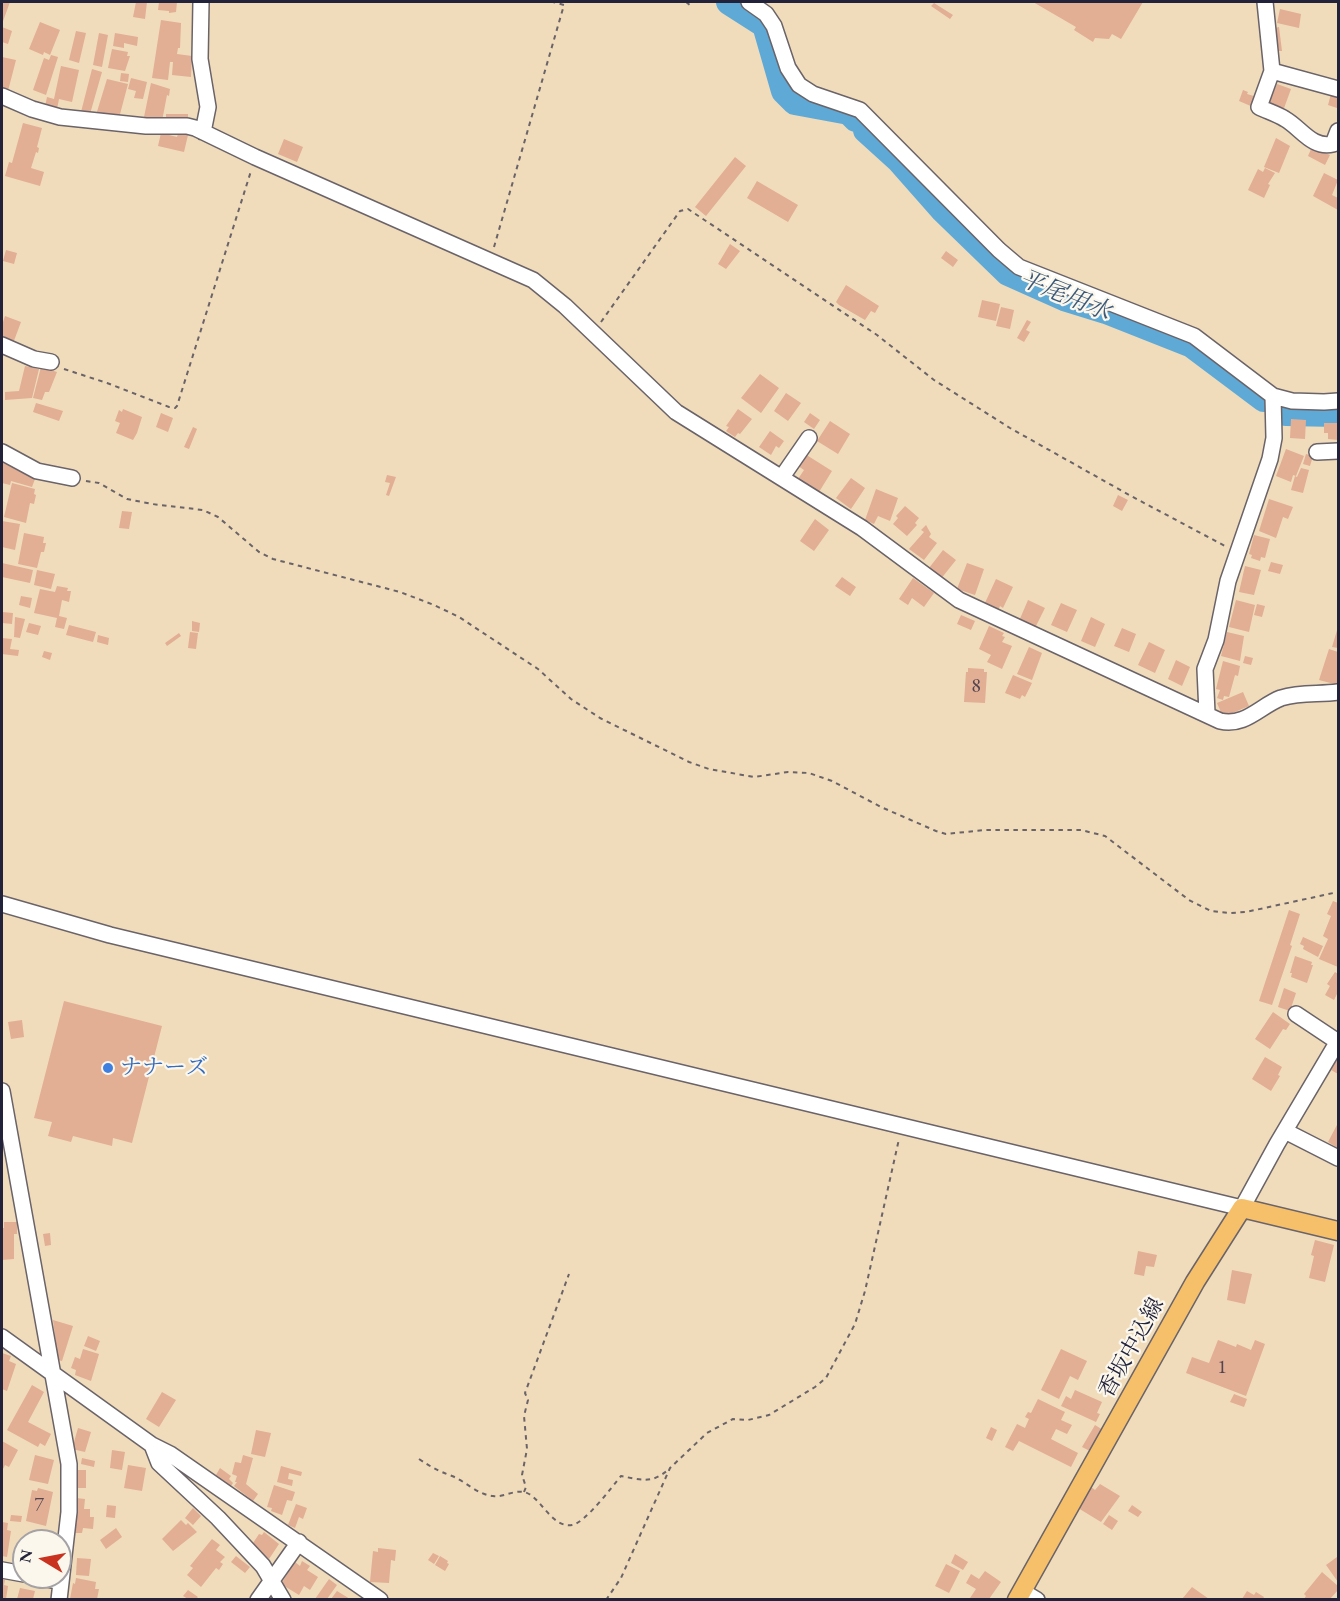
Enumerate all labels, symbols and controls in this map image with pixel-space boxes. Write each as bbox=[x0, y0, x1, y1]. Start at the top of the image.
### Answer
water label: 平尾用水 bbox=[1015, 265, 1115, 327]
house number: 8 bbox=[971, 675, 981, 699]
place label: ナナーズ bbox=[120, 1055, 208, 1081]
marker: ナナーズ bbox=[101, 1061, 115, 1075]
street label: 香坂中込線 bbox=[1094, 1293, 1170, 1403]
house number: 1 bbox=[1217, 1356, 1227, 1380]
house number: 7 bbox=[34, 1494, 44, 1518]
north arrow bbox=[12, 1529, 72, 1589]
text: N bbox=[14, 1548, 37, 1564]

